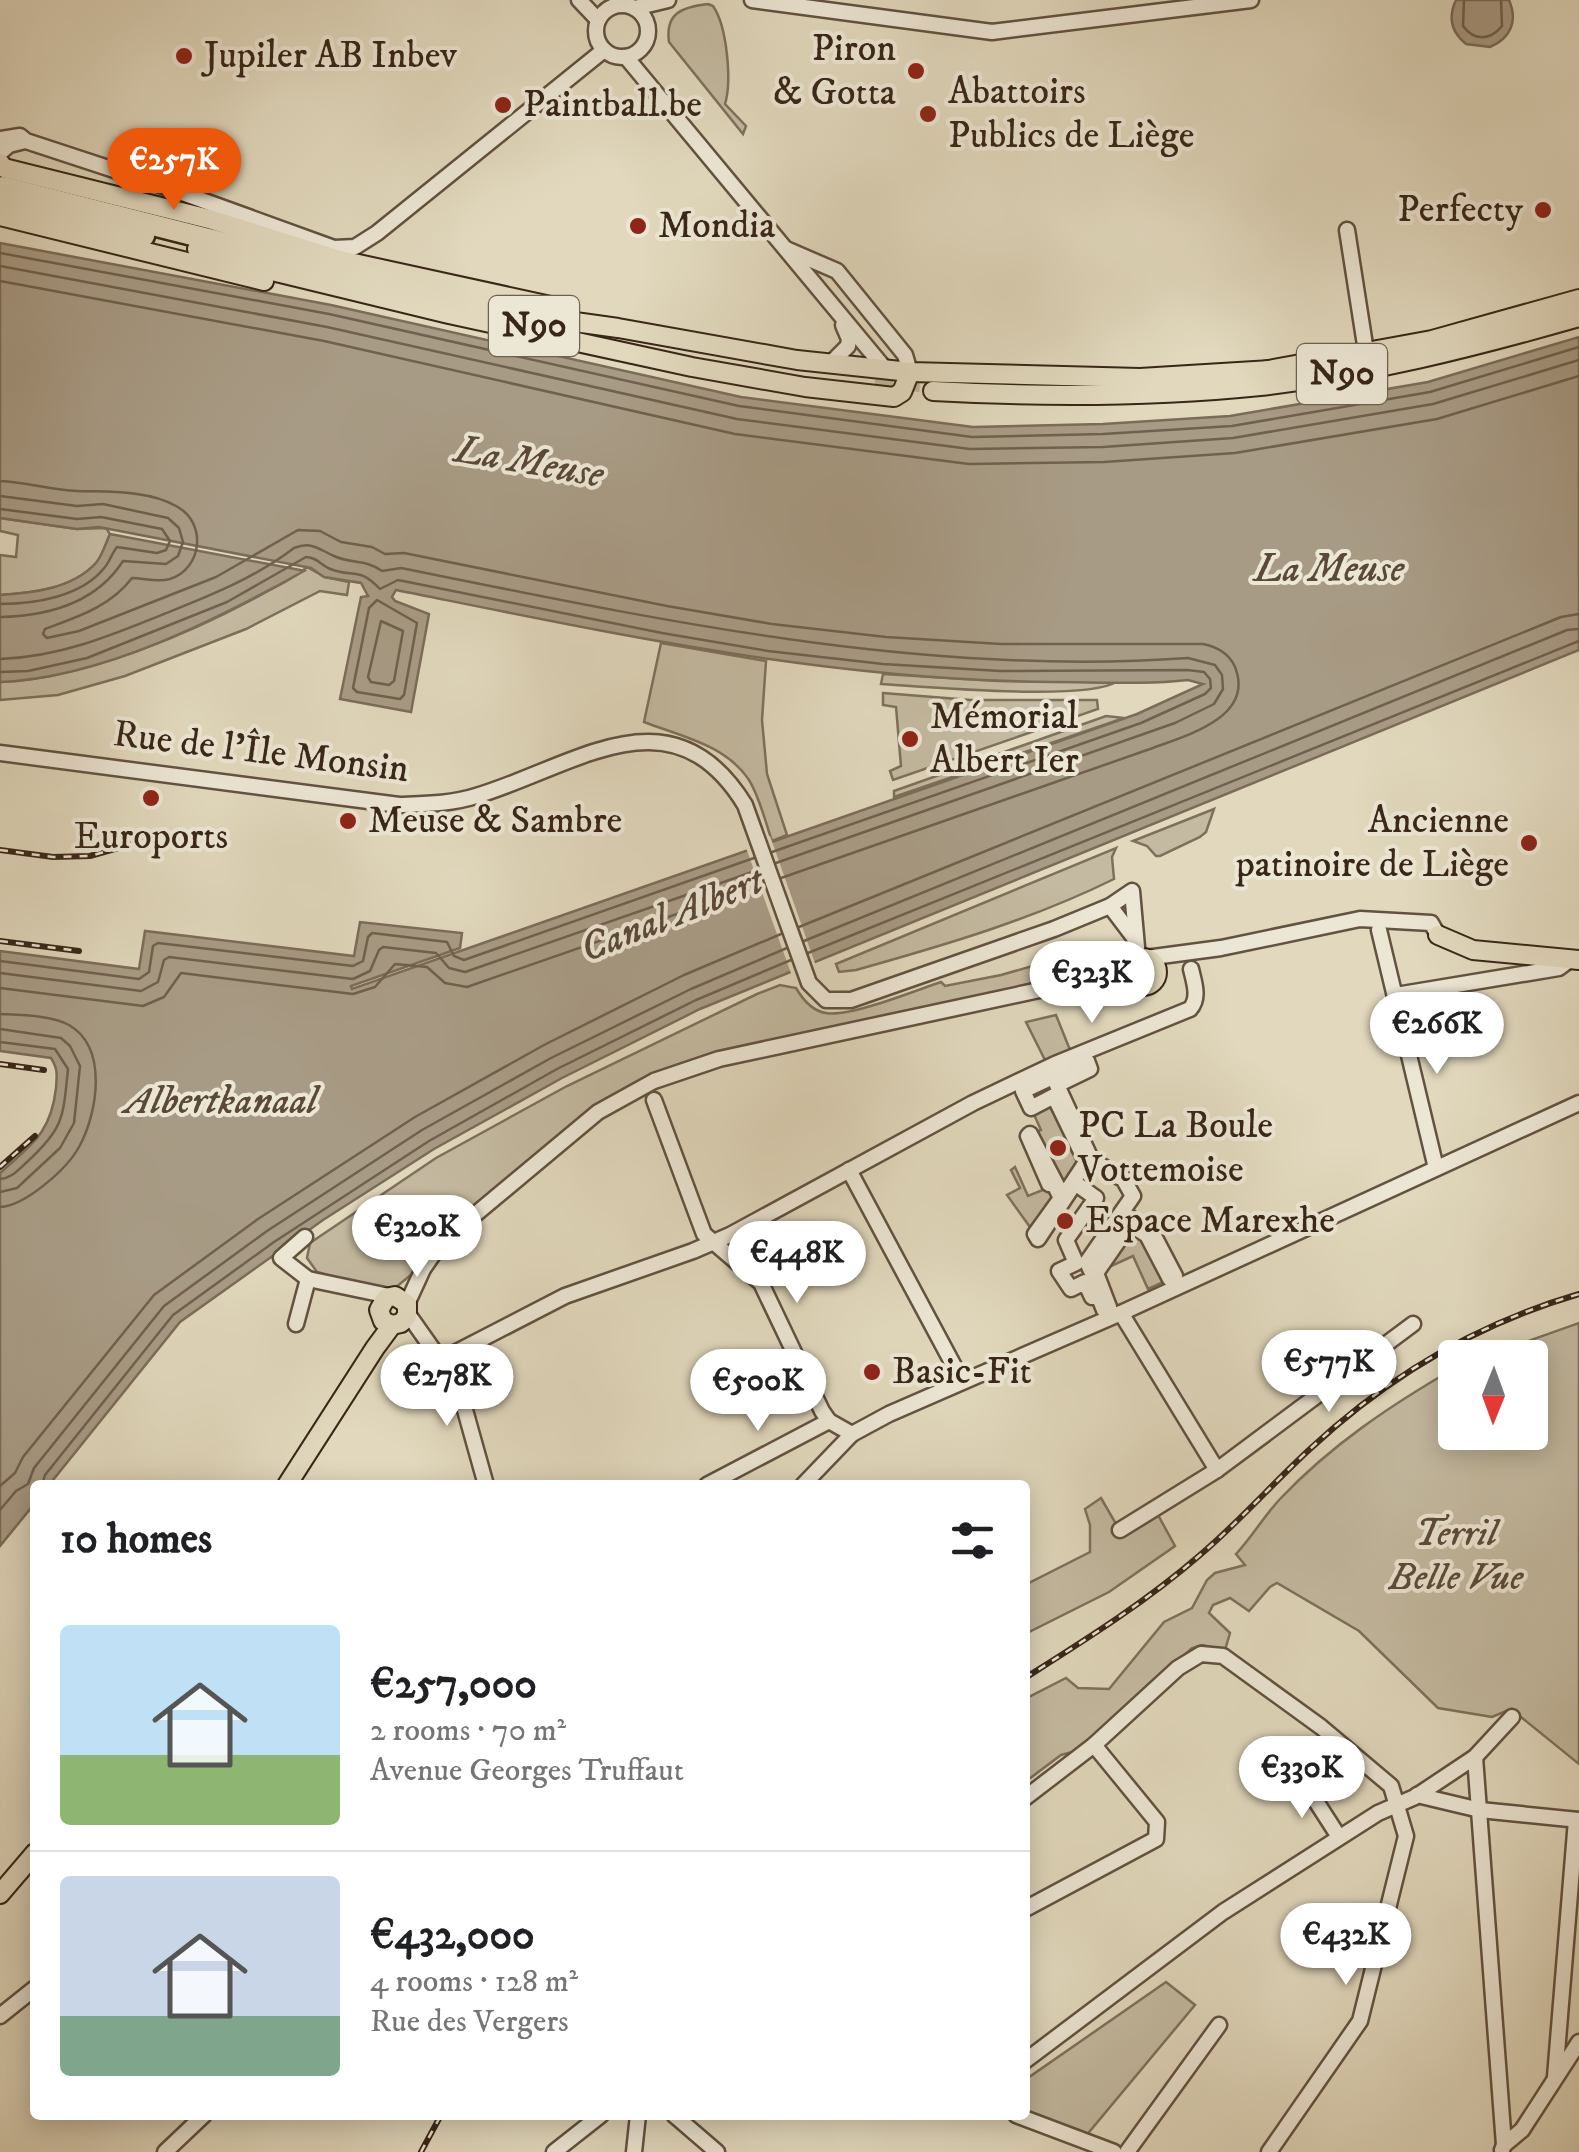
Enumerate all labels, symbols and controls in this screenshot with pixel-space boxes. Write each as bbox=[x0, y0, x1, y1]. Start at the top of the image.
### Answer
place label: Piron & Gotta bbox=[773, 25, 896, 117]
place label: Jupiler AB Inbev bbox=[201, 32, 457, 80]
marker: Jupiler AB Inbev bbox=[173, 45, 195, 67]
marker: Piron & Gotta bbox=[905, 60, 927, 82]
place label: Abattoirs Publics de Liège bbox=[948, 68, 1194, 160]
place label: Paintball.be bbox=[523, 81, 702, 129]
marker: Paintball.be bbox=[492, 94, 514, 116]
marker: Abattoirs Publics de Liège bbox=[917, 103, 939, 125]
pin: €257K bbox=[104, 128, 244, 213]
text: €257K bbox=[129, 140, 219, 180]
place label: Perfecty bbox=[1397, 186, 1524, 234]
marker: Perfecty bbox=[1532, 199, 1554, 221]
place label: Mondia bbox=[658, 202, 775, 250]
marker: Mondia bbox=[627, 215, 649, 237]
road number: N90 bbox=[489, 296, 579, 356]
road number: N90 bbox=[1297, 344, 1387, 404]
water label: La Meuse bbox=[449, 425, 609, 501]
water label: La Meuse bbox=[1252, 545, 1405, 595]
place label: Mémorial Albert Ier bbox=[930, 693, 1079, 785]
street label: Rue de l'Île Monsin bbox=[111, 710, 412, 794]
marker: Mémorial Albert Ier bbox=[899, 728, 921, 750]
marker: Euroports bbox=[140, 787, 162, 809]
place label: Meuse & Sambre bbox=[368, 797, 622, 845]
place label: Ancienne patinoire de Liège bbox=[1235, 797, 1509, 889]
marker: Meuse & Sambre bbox=[337, 810, 359, 832]
place label: Euroports bbox=[74, 813, 228, 861]
marker: Ancienne patinoire de Liège bbox=[1518, 832, 1540, 854]
water label: Canal Albert bbox=[573, 856, 774, 975]
pin: €323K bbox=[1022, 941, 1162, 1026]
text: €323K bbox=[1052, 953, 1132, 993]
pin: €266K bbox=[1367, 992, 1507, 1077]
text: €266K bbox=[1392, 1004, 1482, 1044]
water label: Albertkanaal bbox=[120, 1077, 321, 1127]
place label: PC La Boule Vottemoise bbox=[1077, 1102, 1273, 1194]
marker: PC La Boule Vottemoise bbox=[1047, 1137, 1069, 1159]
pin: €320K bbox=[347, 1195, 487, 1280]
place label: Espace Marexhe bbox=[1085, 1197, 1335, 1245]
text: €320K bbox=[374, 1207, 460, 1247]
marker: Espace Marexhe bbox=[1054, 1210, 1076, 1232]
pin: €448K bbox=[727, 1221, 867, 1306]
text: €448K bbox=[750, 1233, 844, 1273]
pin: €577K bbox=[1259, 1330, 1399, 1415]
north arrow bbox=[1438, 1340, 1548, 1450]
map controls bbox=[1438, 1340, 1548, 1450]
text: €577K bbox=[1284, 1342, 1374, 1382]
pin: €278K bbox=[377, 1344, 517, 1429]
place label: Basic-Fit bbox=[892, 1348, 1032, 1396]
pin: €500K bbox=[688, 1349, 828, 1434]
text: €278K bbox=[402, 1356, 492, 1396]
text: €500K bbox=[712, 1361, 804, 1401]
marker: Basic-Fit bbox=[861, 1361, 883, 1383]
park label: Terril Belle Vue bbox=[1387, 1510, 1524, 1602]
icon: filters bbox=[945, 1513, 1000, 1568]
text: 10 homes bbox=[60, 1514, 212, 1566]
text: €257,000 bbox=[370, 1659, 537, 1711]
icon: home bbox=[140, 1665, 260, 1785]
text: 2 rooms · 70 m² bbox=[370, 1711, 566, 1751]
pin: €330K bbox=[1232, 1736, 1372, 1821]
text: €330K bbox=[1261, 1748, 1343, 1788]
text: Avenue Georges Truffaut bbox=[370, 1751, 684, 1791]
pin: €432K bbox=[1276, 1903, 1416, 1988]
text: €432,000 bbox=[370, 1910, 535, 1962]
text: €432K bbox=[1302, 1915, 1390, 1955]
icon: home bbox=[140, 1916, 260, 2036]
text: 4 rooms · 128 m² bbox=[370, 1962, 578, 2002]
text: Rue des Vergers bbox=[370, 2002, 569, 2042]

